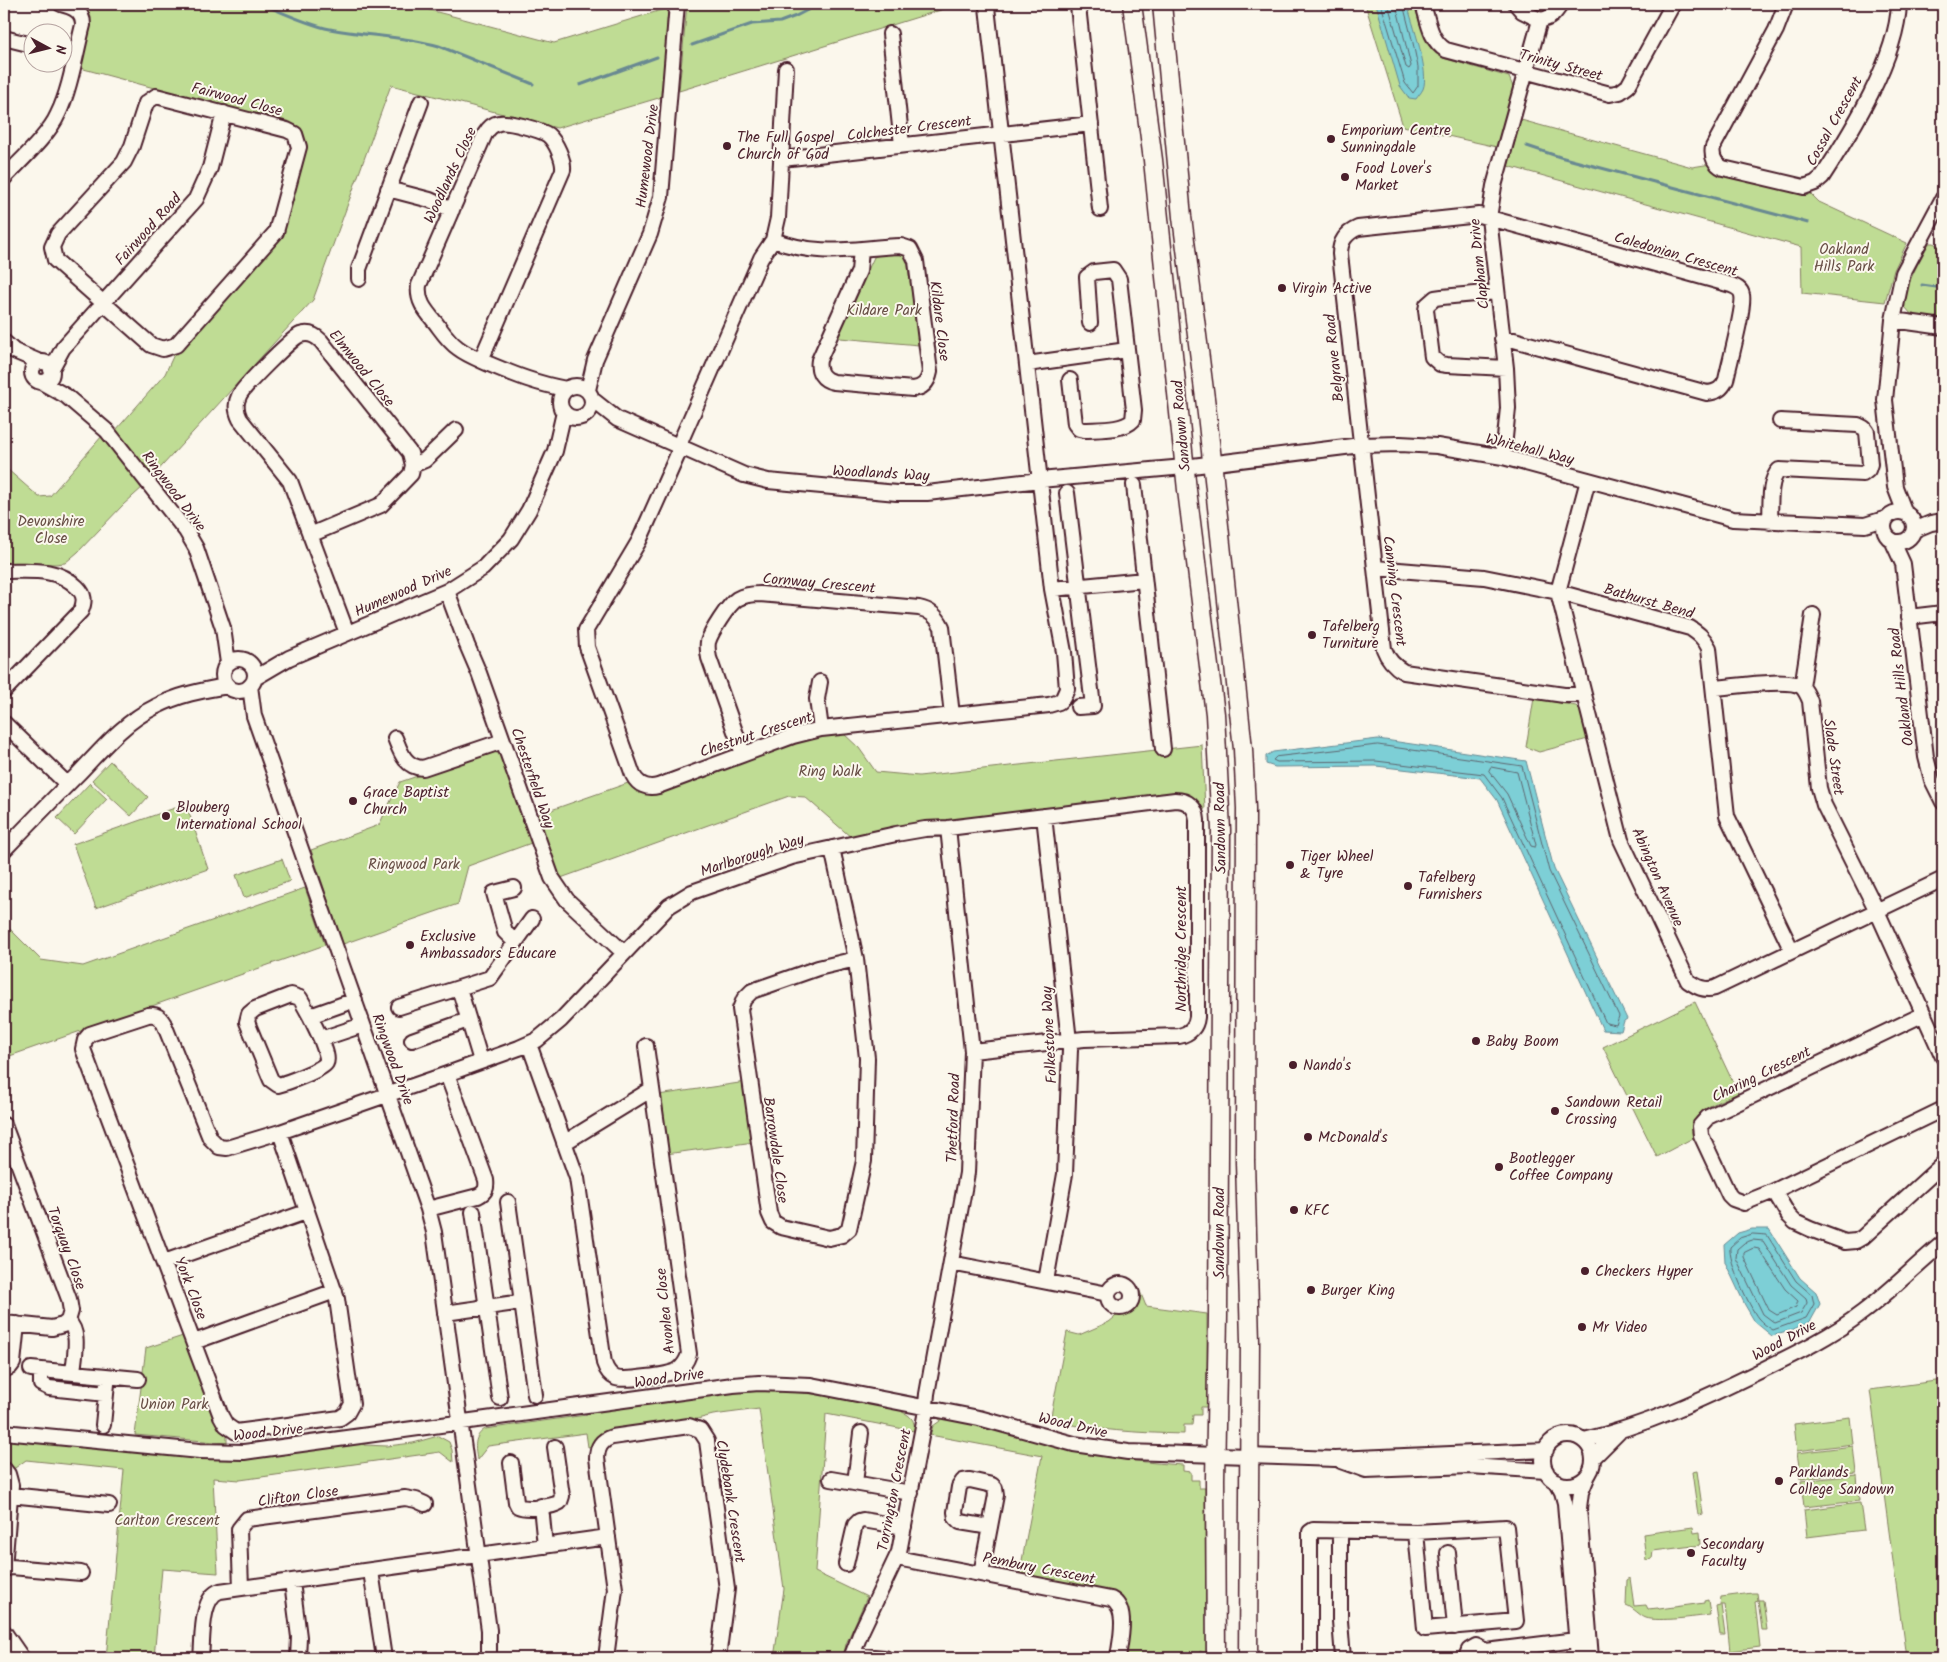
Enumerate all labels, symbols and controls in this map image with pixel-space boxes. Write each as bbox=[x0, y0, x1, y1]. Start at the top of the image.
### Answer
north arrow bbox=[22, 22, 72, 72]
street label: Trinity Street bbox=[1517, 43, 1605, 89]
text: N bbox=[48, 44, 71, 55]
street label: Cossal Crescent bbox=[1800, 72, 1870, 171]
street label: Fairwood Close bbox=[189, 76, 285, 124]
street label: Humewood Drive bbox=[630, 103, 666, 209]
street label: Colchester Crescent bbox=[846, 109, 973, 149]
place label: Emporium Centre Sunningdale bbox=[1341, 119, 1451, 160]
street label: Woodlands Close bbox=[418, 123, 484, 228]
place label: The Full Gospel Church of God bbox=[737, 126, 835, 167]
marker: Emporium Centre Sunningdale bbox=[1325, 133, 1337, 145]
marker: The Full Gospel Church of God bbox=[721, 140, 733, 152]
place label: Food Lover's Market bbox=[1355, 157, 1432, 198]
marker: Food Lover's Market bbox=[1339, 171, 1351, 183]
street label: Fairwood Road bbox=[109, 188, 188, 271]
street label: Clapham Drive bbox=[1463, 217, 1497, 310]
street label: Caledonian Crescent bbox=[1611, 226, 1741, 284]
park label: Oakland Hills Park bbox=[1814, 238, 1875, 279]
place label: Virgin Active bbox=[1292, 277, 1372, 301]
street label: Kildare Close bbox=[922, 279, 956, 363]
marker: Virgin Active bbox=[1276, 282, 1288, 294]
park label: Kildare Park bbox=[846, 299, 923, 323]
street label: Belgrave Road bbox=[1318, 312, 1352, 403]
street label: Elmwood Close bbox=[322, 324, 400, 413]
street label: Sandown Road bbox=[1166, 379, 1198, 473]
street label: Whitehall Way bbox=[1483, 427, 1577, 473]
street label: Ringwood Drive bbox=[135, 446, 212, 537]
street label: Woodlands Way bbox=[832, 459, 931, 489]
park label: Devonshire Close bbox=[17, 510, 85, 551]
street label: Canning Crescent bbox=[1375, 535, 1413, 648]
street label: Humewood Drive bbox=[351, 560, 456, 624]
street label: Cornway Crescent bbox=[761, 567, 877, 601]
street label: Bathurst Bend bbox=[1601, 578, 1697, 626]
place label: Tafelberg Turniture bbox=[1322, 615, 1380, 656]
street label: Oakland Hills Road bbox=[1883, 626, 1921, 747]
marker: Tafelberg Turniture bbox=[1306, 629, 1318, 641]
street label: Chestnut Crescent bbox=[697, 705, 816, 764]
street label: Slade Street bbox=[1816, 717, 1850, 797]
street label: Chesterfield Way bbox=[504, 725, 561, 833]
park label: Ring Walk bbox=[799, 760, 862, 784]
place label: Grace Baptist Church bbox=[363, 781, 449, 822]
street label: Sandown Road bbox=[1208, 782, 1234, 874]
marker: Grace Baptist Church bbox=[347, 795, 359, 807]
place label: Blouberg International School bbox=[176, 796, 302, 837]
marker: Blouberg International School bbox=[160, 810, 172, 822]
street label: Abington Avenue bbox=[1624, 824, 1690, 931]
street label: Marlborough Way bbox=[697, 828, 808, 884]
place label: Tiger Wheel & Tyre bbox=[1300, 845, 1374, 886]
park label: Ringwood Park bbox=[368, 853, 461, 877]
marker: Tiger Wheel & Tyre bbox=[1284, 859, 1296, 871]
place label: Tafelberg Furnishers bbox=[1418, 866, 1483, 907]
marker: Tafelberg Furnishers bbox=[1402, 880, 1414, 892]
street label: Northridge Crescent bbox=[1170, 886, 1194, 1012]
place label: Exclusive Ambassadors Educare bbox=[420, 925, 557, 966]
marker: Exclusive Ambassadors Educare bbox=[404, 939, 416, 951]
street label: Folkestone Way bbox=[1035, 985, 1065, 1084]
street label: Ringwood Drive bbox=[364, 1010, 420, 1109]
place label: Baby Boom bbox=[1486, 1030, 1559, 1054]
marker: Baby Boom bbox=[1470, 1035, 1482, 1047]
street label: Charing Crescent bbox=[1708, 1040, 1815, 1109]
place label: Nando's bbox=[1303, 1054, 1352, 1078]
marker: Nando's bbox=[1287, 1059, 1299, 1071]
street label: Thetford Road bbox=[940, 1072, 968, 1163]
place label: Sandown Retail Crossing bbox=[1565, 1091, 1662, 1132]
street label: Barrowdale Close bbox=[756, 1096, 794, 1205]
marker: Sandown Retail Crossing bbox=[1549, 1105, 1561, 1117]
place label: McDonald's bbox=[1318, 1126, 1388, 1150]
marker: McDonald's bbox=[1302, 1131, 1314, 1143]
place label: Bootlegger Coffee Company bbox=[1509, 1147, 1613, 1188]
marker: Bootlegger Coffee Company bbox=[1493, 1161, 1505, 1173]
street label: Sandown Road bbox=[1208, 1187, 1232, 1279]
place label: KFC bbox=[1304, 1199, 1330, 1223]
street label: Torquay Close bbox=[40, 1203, 92, 1293]
marker: KFC bbox=[1288, 1204, 1300, 1216]
street label: York Close bbox=[167, 1253, 213, 1324]
place label: Checkers Hyper bbox=[1595, 1260, 1694, 1284]
marker: Checkers Hyper bbox=[1579, 1265, 1591, 1277]
street label: Avonlea Close bbox=[650, 1266, 682, 1355]
place label: Burger King bbox=[1321, 1279, 1395, 1303]
marker: Burger King bbox=[1305, 1284, 1317, 1296]
street label: Wood Drive bbox=[1748, 1314, 1821, 1368]
place label: Mr Video bbox=[1592, 1316, 1648, 1340]
marker: Mr Video bbox=[1576, 1321, 1588, 1333]
street label: Wood Drive bbox=[633, 1362, 706, 1396]
park label: Union Park bbox=[140, 1393, 209, 1417]
street label: Wood Drive bbox=[1036, 1406, 1110, 1446]
street label: Wood Drive bbox=[232, 1417, 304, 1449]
street label: Torrington Crescent bbox=[871, 1427, 919, 1554]
street label: Clydebank Crescent bbox=[708, 1438, 752, 1565]
place label: Parklands College Sandown bbox=[1789, 1461, 1894, 1502]
marker: Parklands College Sandown bbox=[1773, 1475, 1785, 1487]
street label: Clifton Close bbox=[256, 1479, 340, 1515]
park label: Carlton Crescent bbox=[114, 1509, 220, 1533]
place label: Secondary Faculty bbox=[1701, 1533, 1765, 1574]
street label: Pembury Crescent bbox=[980, 1546, 1097, 1592]
marker: Secondary Faculty bbox=[1685, 1547, 1697, 1559]

